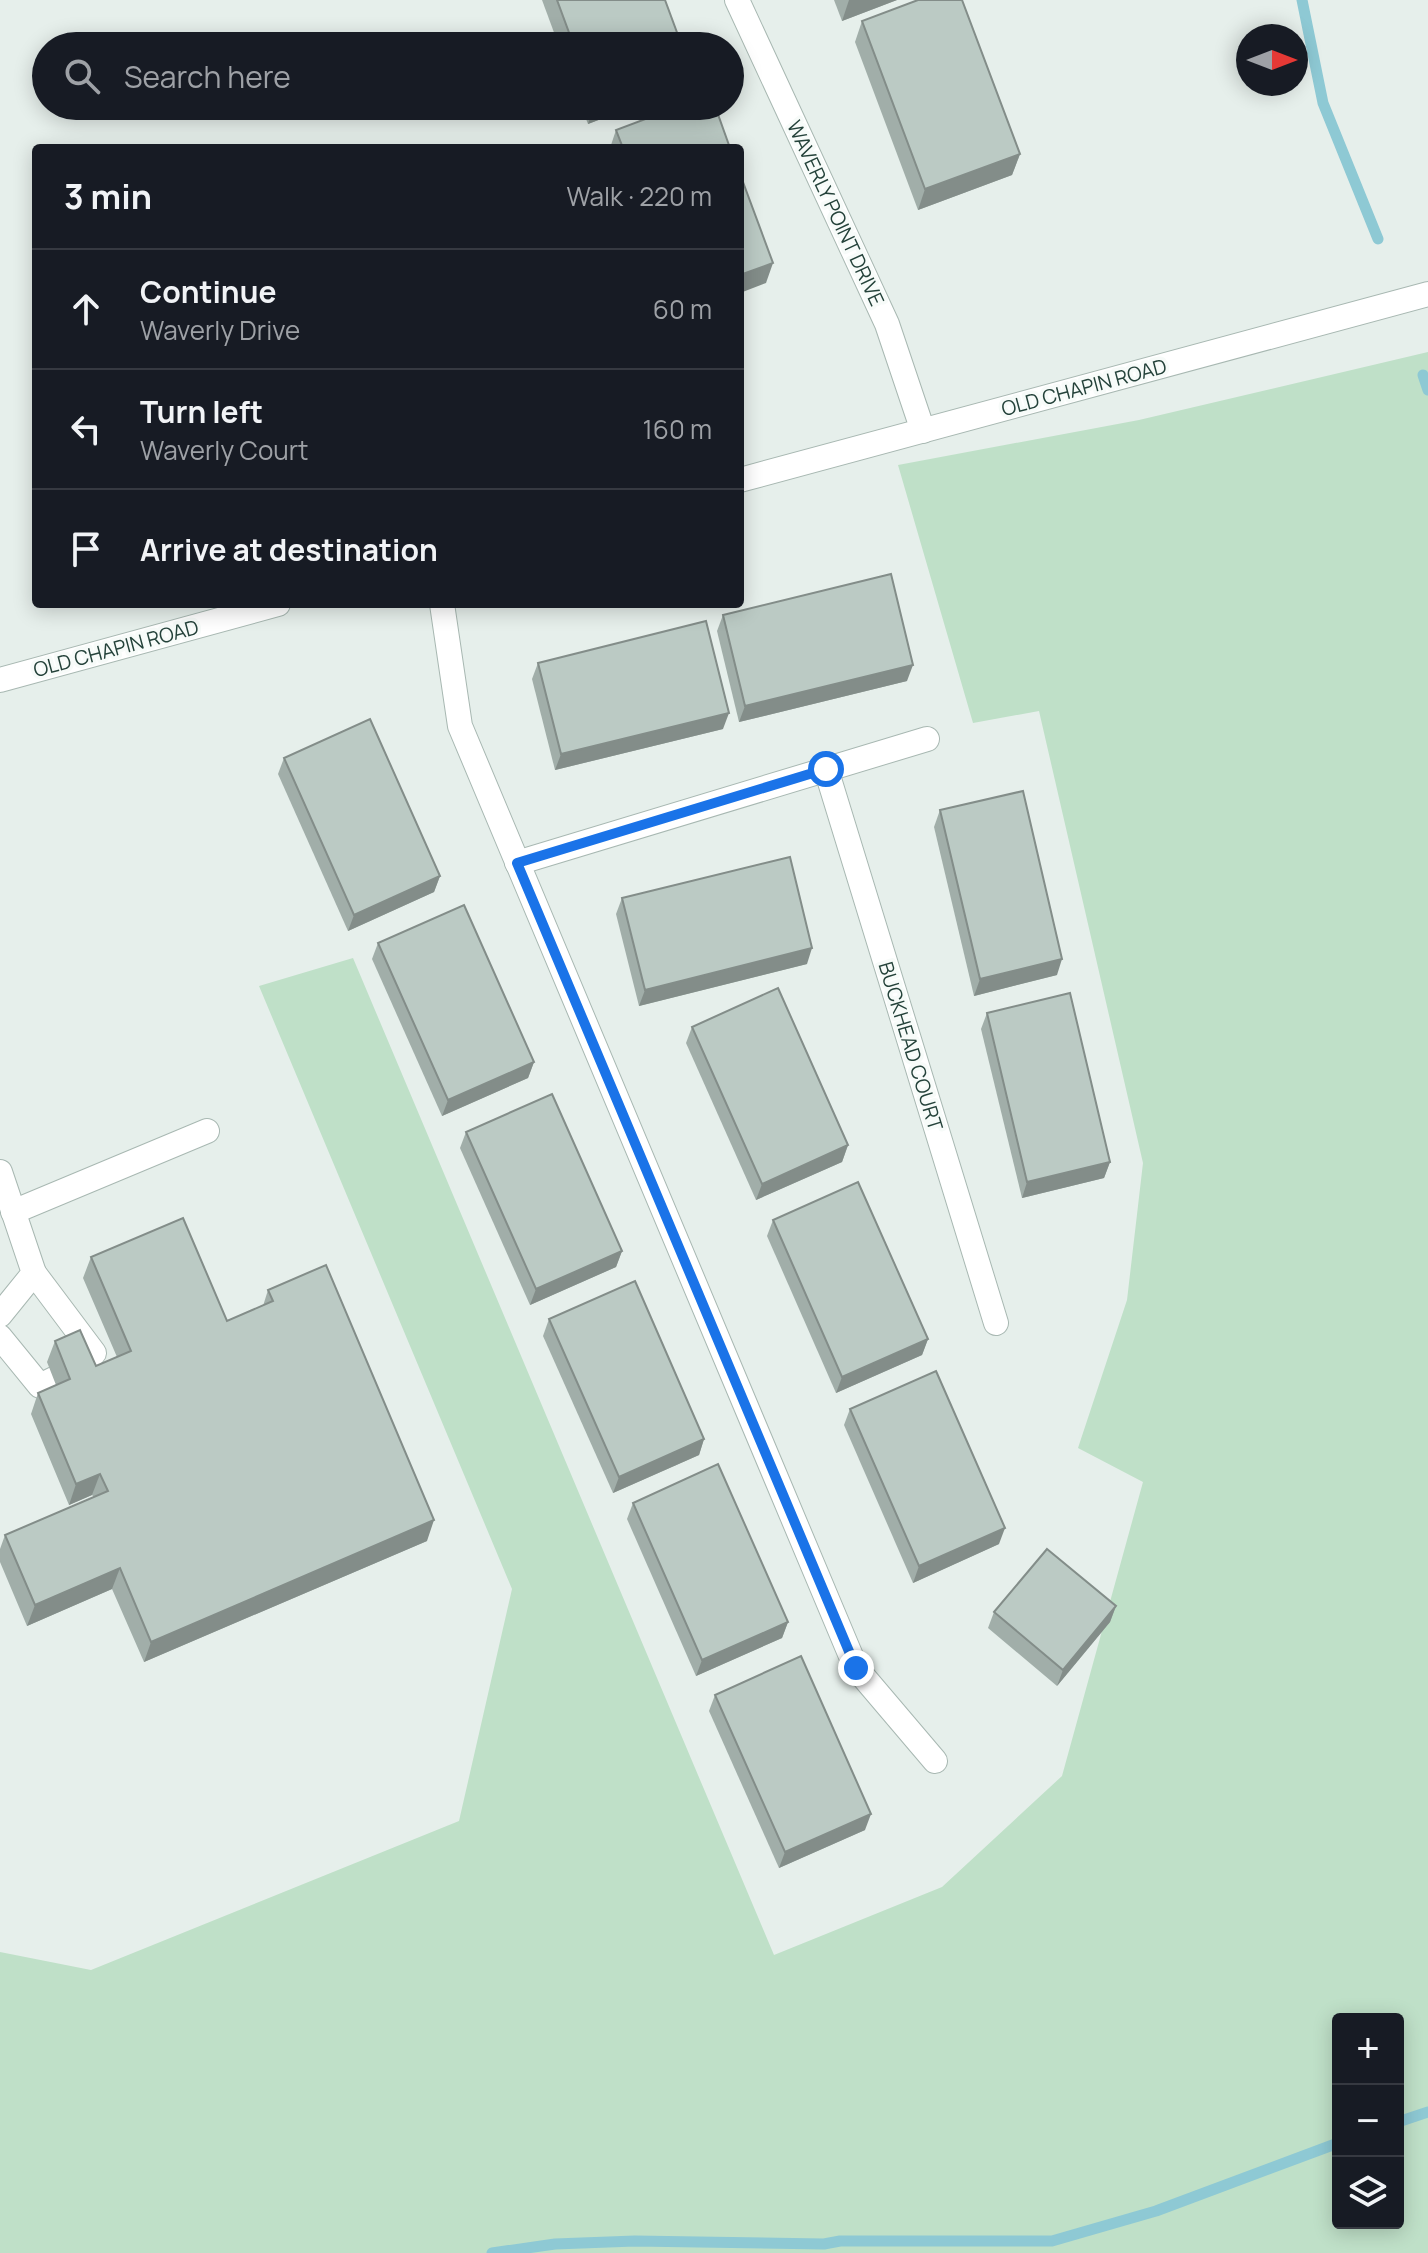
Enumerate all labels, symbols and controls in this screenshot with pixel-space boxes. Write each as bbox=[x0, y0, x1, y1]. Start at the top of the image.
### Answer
north arrow bbox=[1236, 24, 1308, 96]
search box bbox=[32, 32, 744, 120]
icon: search bbox=[60, 54, 104, 98]
text: Search here bbox=[124, 56, 291, 97]
street label: WAVERLY POINT DRIVE bbox=[781, 116, 891, 310]
text: 3 min bbox=[64, 173, 152, 219]
text: Walk · 220 m bbox=[566, 178, 712, 214]
text: Continue bbox=[140, 271, 276, 312]
icon: ahead bbox=[64, 287, 108, 331]
text: 60 m bbox=[653, 291, 712, 327]
text: Waverly Drive bbox=[140, 312, 300, 348]
street label: OLD CHAPIN ROAD bbox=[998, 352, 1170, 422]
text: Turn left bbox=[140, 391, 263, 432]
icon: left bbox=[64, 407, 108, 451]
text: 160 m bbox=[643, 411, 712, 447]
text: Waverly Court bbox=[140, 432, 309, 468]
icon: arrive bbox=[64, 527, 108, 571]
text: Arrive at destination bbox=[140, 529, 438, 570]
street label: OLD CHAPIN ROAD bbox=[30, 613, 202, 683]
route start bbox=[808, 751, 844, 787]
street label: BUCKHEAD COURT bbox=[873, 958, 950, 1134]
route end bbox=[838, 1650, 874, 1686]
map controls bbox=[1332, 2013, 1404, 2229]
button: + bbox=[1332, 2013, 1404, 2085]
button: − bbox=[1332, 2085, 1404, 2157]
button: layers bbox=[1332, 2157, 1404, 2229]

